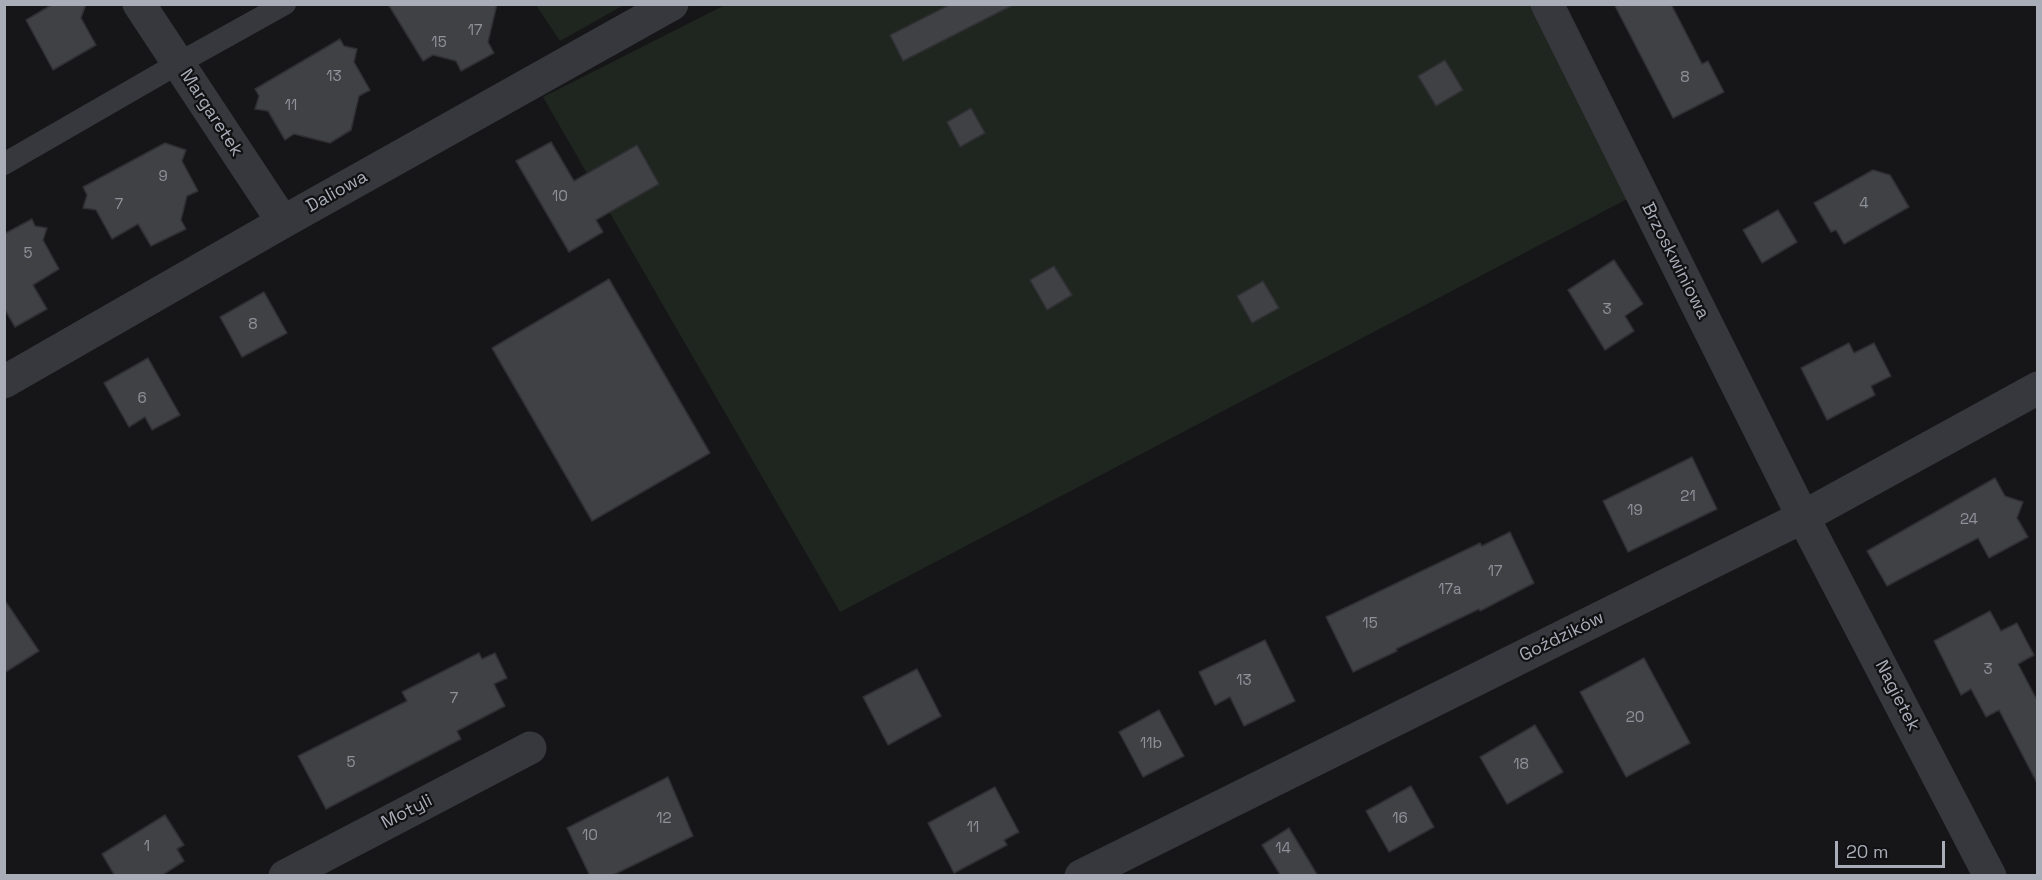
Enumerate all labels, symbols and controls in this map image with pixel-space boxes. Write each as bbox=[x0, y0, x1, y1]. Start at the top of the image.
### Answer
house number: 17 bbox=[468, 22, 482, 40]
house number: 15 bbox=[431, 34, 447, 52]
street label: Margaretek bbox=[175, 65, 247, 161]
house number: 13 bbox=[326, 68, 342, 86]
house number: 8 bbox=[1680, 69, 1690, 87]
house number: 11 bbox=[285, 97, 297, 115]
street label: Daliowa bbox=[303, 166, 371, 218]
house number: 9 bbox=[158, 168, 168, 186]
house number: 10 bbox=[552, 188, 568, 206]
house number: 4 bbox=[1859, 195, 1869, 213]
house number: 7 bbox=[115, 196, 123, 214]
street label: Brzoskwiniowa bbox=[1636, 199, 1714, 323]
house number: 5 bbox=[24, 245, 32, 263]
house number: 3 bbox=[1602, 301, 1612, 319]
house number: 8 bbox=[248, 316, 258, 334]
house number: 6 bbox=[137, 390, 147, 408]
house number: 21 bbox=[1680, 488, 1696, 506]
house number: 19 bbox=[1627, 502, 1643, 520]
house number: 24 bbox=[1960, 511, 1978, 529]
house number: 17 bbox=[1488, 563, 1502, 581]
house number: 17a bbox=[1438, 581, 1462, 599]
street label: Goździków bbox=[1516, 607, 1608, 667]
house number: 15 bbox=[1362, 615, 1378, 633]
street label: Nagietek bbox=[1870, 657, 1924, 735]
house number: 3 bbox=[1983, 661, 1993, 679]
house number: 13 bbox=[1236, 672, 1252, 690]
house number: 7 bbox=[450, 690, 458, 708]
house number: 20 bbox=[1626, 709, 1644, 727]
house number: 11b bbox=[1140, 735, 1162, 753]
house number: 5 bbox=[347, 754, 355, 772]
house number: 18 bbox=[1513, 756, 1529, 774]
street label: Motyli bbox=[378, 790, 436, 834]
house number: 12 bbox=[656, 810, 672, 828]
house number: 16 bbox=[1392, 810, 1408, 828]
house number: 11 bbox=[967, 819, 979, 837]
house number: 10 bbox=[582, 827, 598, 845]
scale bar bbox=[1838, 829, 1948, 867]
house number: 1 bbox=[144, 838, 150, 856]
house number: 14 bbox=[1275, 840, 1291, 858]
text: 20 m bbox=[1846, 840, 1889, 863]

